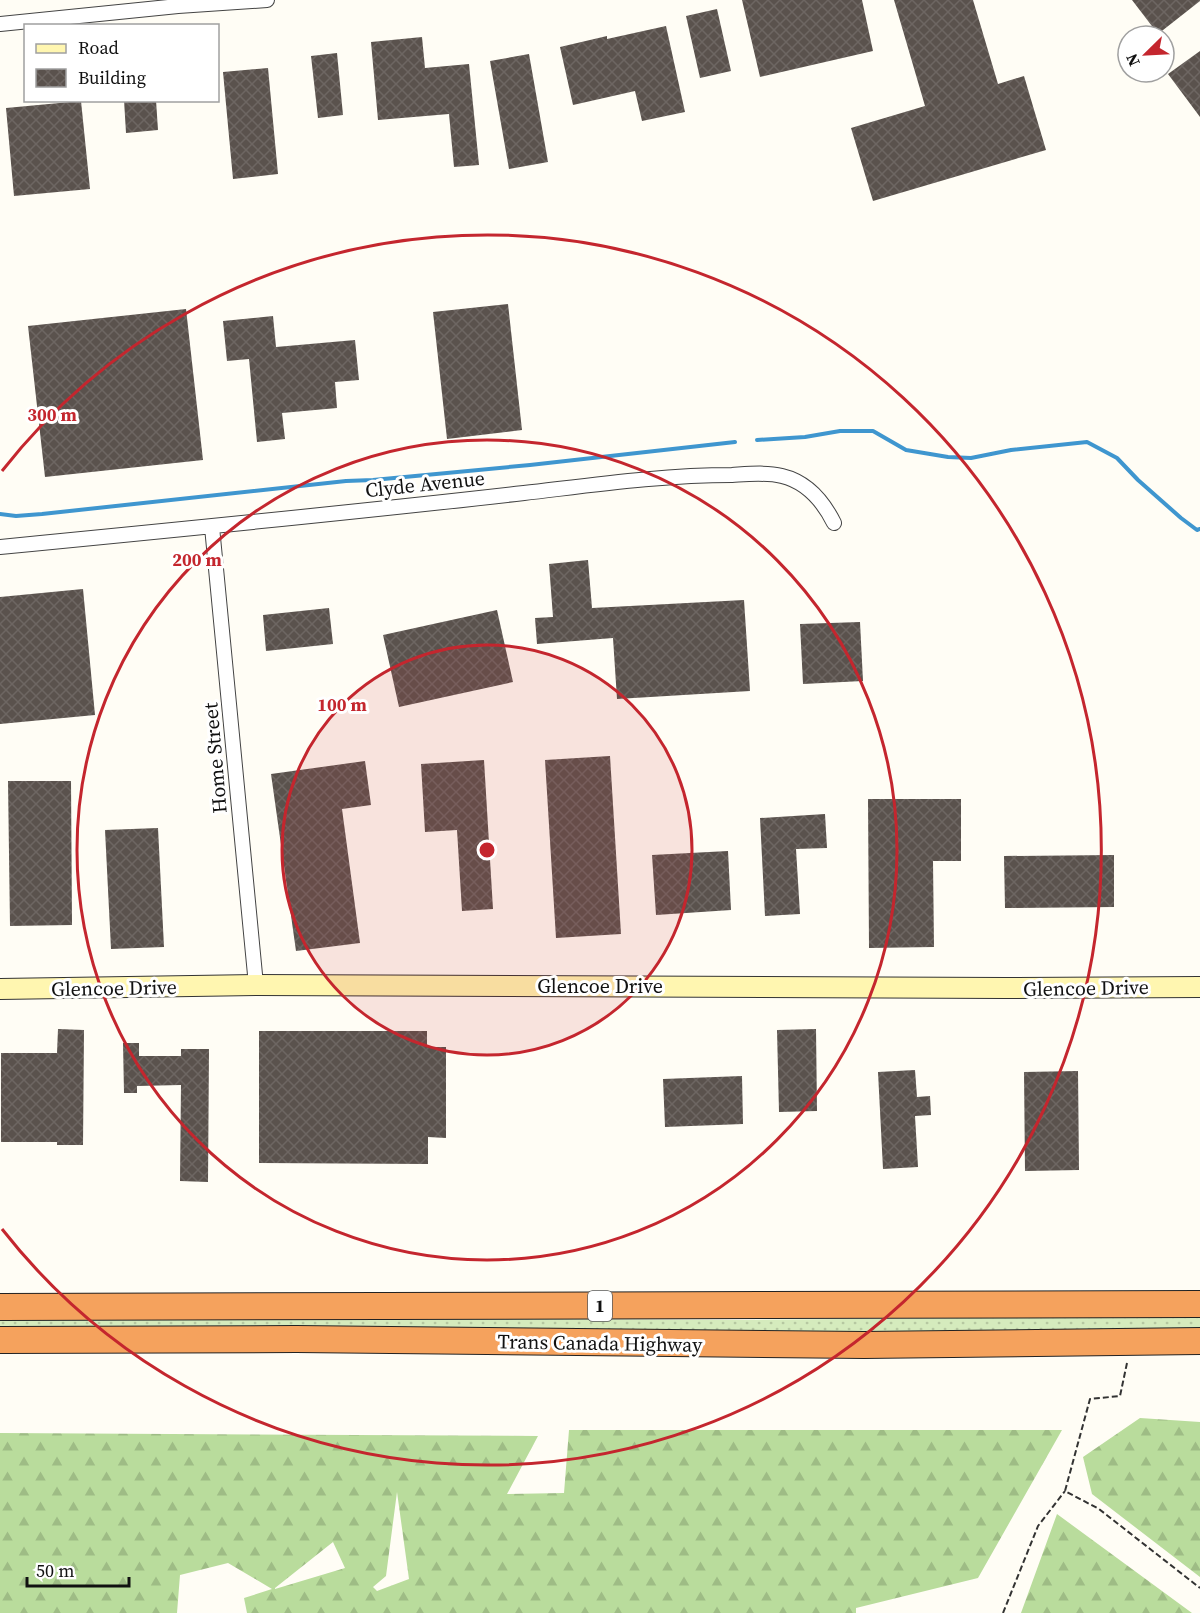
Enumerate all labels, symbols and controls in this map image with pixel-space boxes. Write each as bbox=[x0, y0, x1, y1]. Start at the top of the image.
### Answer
legend bbox=[24, 24, 219, 102]
north arrow bbox=[1116, 24, 1176, 84]
text: Road bbox=[78, 35, 119, 60]
text: N bbox=[1120, 50, 1145, 70]
text: Building bbox=[78, 65, 146, 90]
text: 300 m bbox=[27, 402, 77, 427]
street label: Clyde Avenue bbox=[364, 464, 486, 504]
text: 200 m bbox=[172, 547, 222, 572]
text: 100 m bbox=[317, 692, 367, 717]
street label: Home Street bbox=[196, 701, 234, 814]
centre of rings bbox=[477, 840, 497, 860]
street label: Glencoe Drive bbox=[537, 972, 663, 1000]
street label: Glencoe Drive bbox=[51, 973, 177, 1003]
street label: Glencoe Drive bbox=[1023, 973, 1149, 1003]
road number: 1 bbox=[588, 1291, 612, 1321]
street label: Trans Canada Highway bbox=[497, 1327, 703, 1359]
scale bar bbox=[27, 1550, 129, 1588]
text: 50 m bbox=[36, 1558, 74, 1583]

